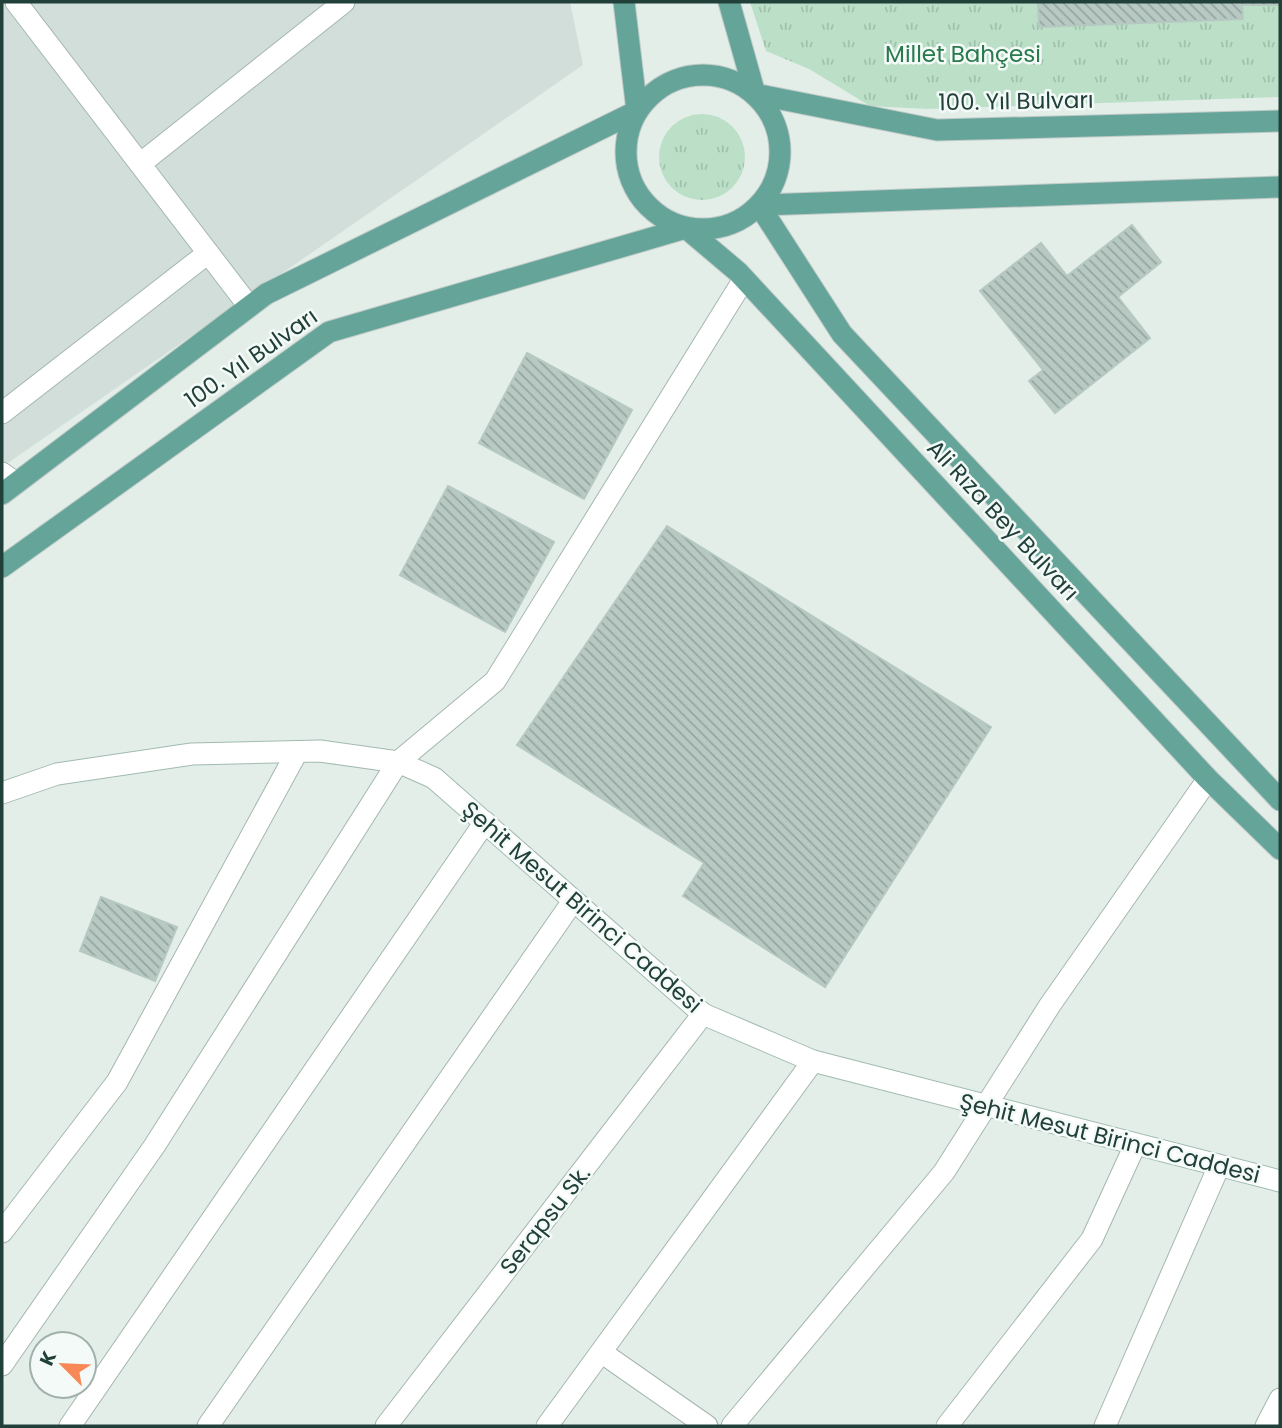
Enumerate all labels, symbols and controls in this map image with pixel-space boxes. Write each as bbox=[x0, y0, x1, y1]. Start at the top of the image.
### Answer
park label: Millet Bahçesi bbox=[885, 38, 1041, 70]
street label: 100. Yıl Bulvarı bbox=[938, 84, 1094, 118]
street label: 100. Yıl Bulvarı bbox=[178, 300, 324, 416]
street label: Ali Rıza Bey Bulvarı bbox=[920, 433, 1086, 607]
street label: Şehit Mesut Birinci Caddesi bbox=[455, 794, 709, 1020]
street label: Şehit Mesut Birinci Caddesi bbox=[956, 1085, 1264, 1191]
street label: Serapsu Sk. bbox=[492, 1159, 598, 1281]
north arrow bbox=[28, 1330, 98, 1400]
text: K bbox=[33, 1347, 63, 1370]

